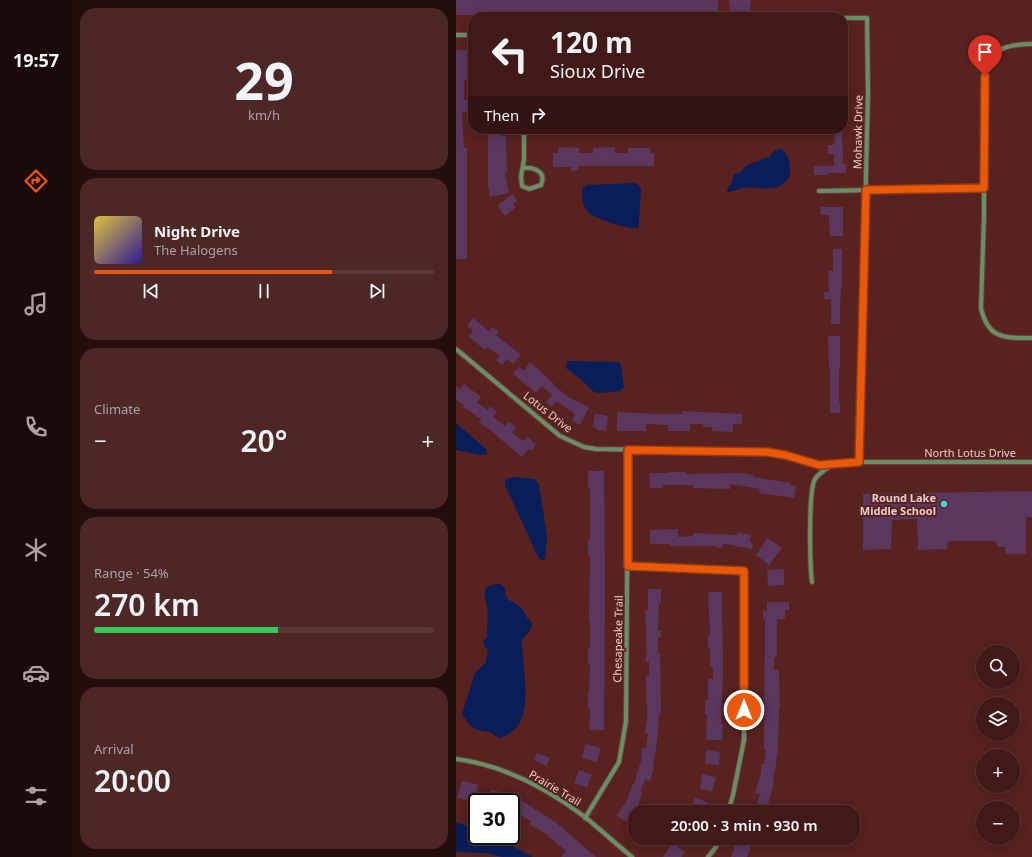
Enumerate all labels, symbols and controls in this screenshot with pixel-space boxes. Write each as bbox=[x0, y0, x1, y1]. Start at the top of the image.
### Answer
text: 120 m bbox=[550, 23, 633, 61]
icon: left bbox=[484, 28, 536, 80]
pin bbox=[968, 35, 1002, 76]
icon: arrive bbox=[974, 41, 996, 63]
text: 29 bbox=[234, 44, 294, 115]
text: 19:57 bbox=[13, 48, 59, 72]
text: Sioux Drive bbox=[550, 59, 645, 83]
street label: Mohawk Drive bbox=[849, 95, 866, 169]
icon: right bbox=[527, 104, 549, 126]
text: Then bbox=[484, 105, 519, 125]
text: km/h bbox=[248, 106, 280, 124]
icon: directions bbox=[22, 167, 50, 195]
text: Night Drive bbox=[154, 221, 240, 241]
text: The Halogens bbox=[154, 241, 238, 259]
icon: previous bbox=[140, 280, 162, 302]
icon: pause bbox=[253, 280, 275, 302]
icon: next bbox=[366, 280, 388, 302]
icon: music bbox=[22, 290, 50, 318]
street label: Lotus Drive bbox=[521, 388, 576, 436]
text: Climate bbox=[94, 400, 140, 418]
icon: phone bbox=[22, 413, 50, 441]
text: 20° bbox=[240, 420, 288, 461]
text: − bbox=[94, 425, 107, 455]
text: + bbox=[421, 425, 434, 455]
street label: North Lotus Drive bbox=[924, 445, 1016, 460]
place label: Round Lake Middle School bbox=[860, 490, 936, 518]
marker: Round Lake Middle School bbox=[939, 499, 949, 509]
icon: climate bbox=[22, 536, 50, 564]
text: Range · 54% bbox=[94, 564, 169, 582]
text: 270 km bbox=[94, 584, 200, 625]
street label: Chesapeake Trail bbox=[609, 595, 626, 683]
map controls bbox=[976, 645, 1020, 845]
button: search bbox=[976, 645, 1020, 689]
icon: car bbox=[22, 659, 50, 687]
position arrow bbox=[723, 689, 765, 731]
button: layers bbox=[976, 697, 1020, 741]
text: Arrival bbox=[94, 740, 134, 758]
button: + bbox=[976, 749, 1020, 793]
text: 20:00 bbox=[94, 760, 171, 801]
street label: Prairie Trail bbox=[526, 766, 584, 809]
icon: filters bbox=[22, 782, 50, 810]
speed limit sign: 30 bbox=[468, 793, 520, 845]
button: − bbox=[976, 801, 1020, 845]
text: 20:00 · 3 min · 930 m bbox=[670, 815, 818, 835]

